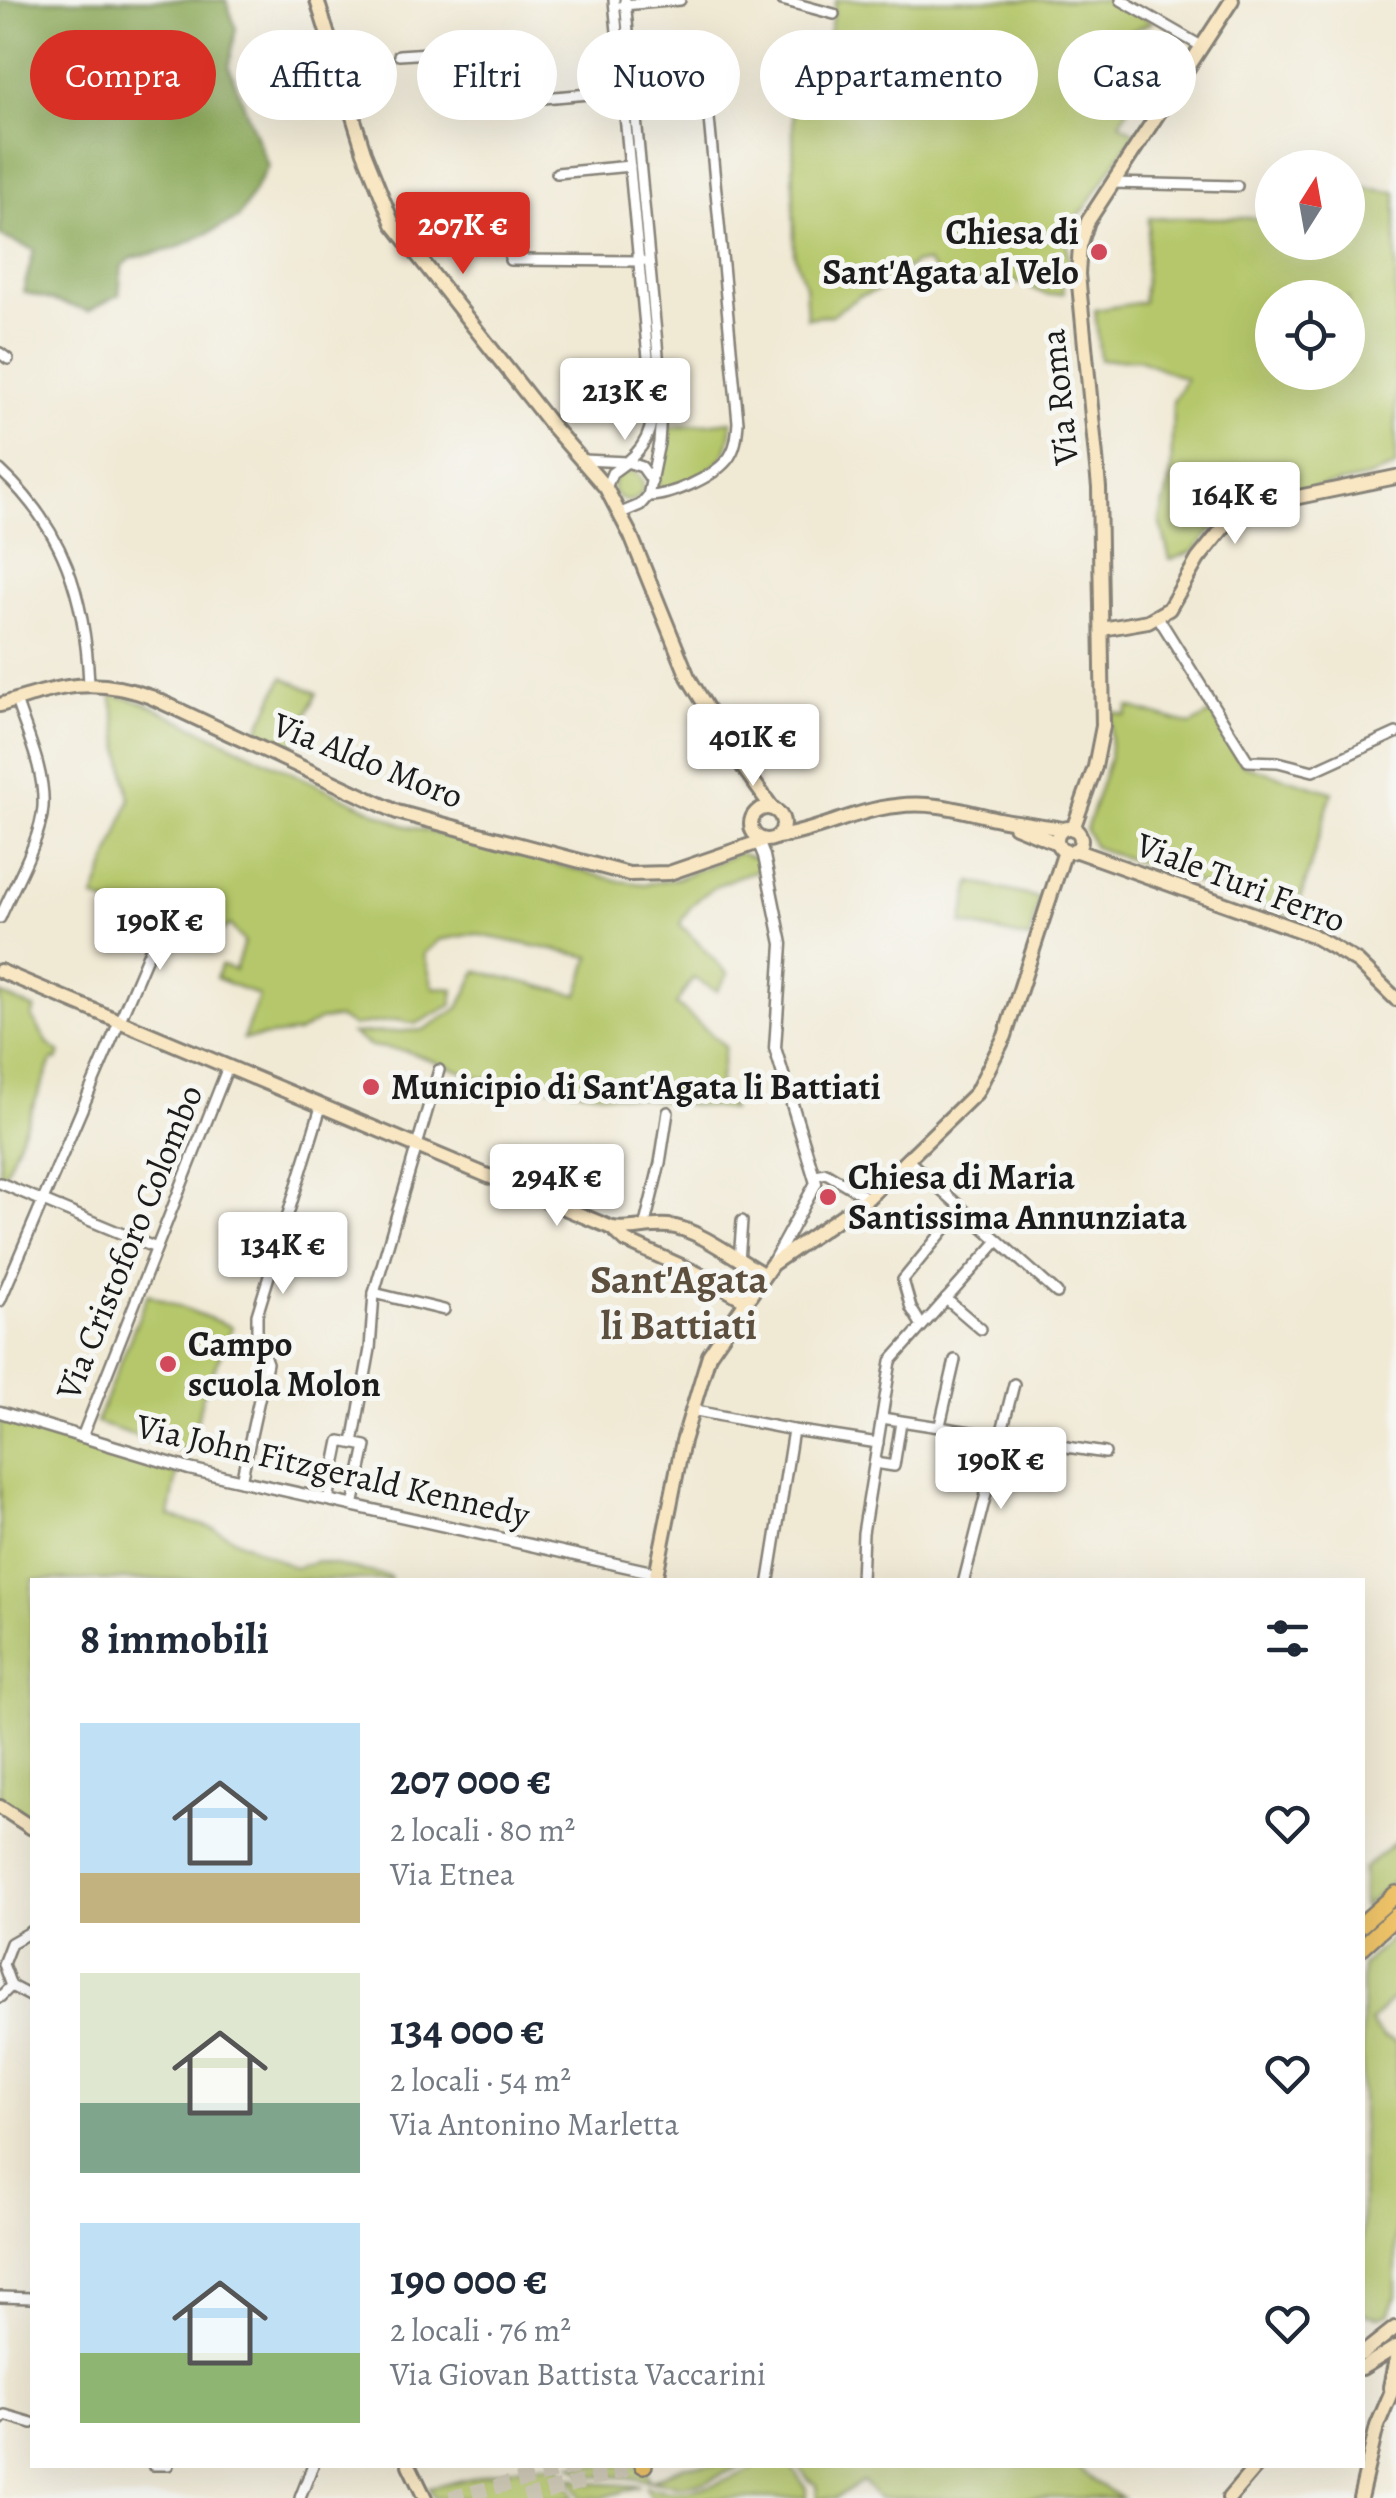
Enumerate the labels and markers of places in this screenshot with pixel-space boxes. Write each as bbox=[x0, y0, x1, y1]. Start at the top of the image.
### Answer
pin: 207K € bbox=[382, 192, 544, 277]
place label: Chiesa di Sant'Agata al Velo bbox=[822, 208, 1079, 296]
marker: Chiesa di Sant'Agata al Velo bbox=[1088, 241, 1110, 263]
pin: 213K € bbox=[544, 358, 706, 443]
pin: 164K € bbox=[1154, 462, 1316, 547]
pin: 401K € bbox=[672, 704, 834, 789]
pin: 190K € bbox=[79, 888, 241, 973]
place label: Municipio di Sant'Agata li Battiati bbox=[391, 1063, 881, 1111]
marker: Municipio di Sant'Agata li Battiati bbox=[360, 1076, 382, 1098]
pin: 294K € bbox=[476, 1144, 638, 1229]
place label: Chiesa di Maria Santissima Annunziata bbox=[848, 1153, 1187, 1241]
marker: Chiesa di Maria Santissima Annunziata bbox=[817, 1186, 839, 1208]
pin: 134K € bbox=[202, 1212, 364, 1297]
place label: Campo scuola Molon bbox=[188, 1320, 381, 1408]
marker: Campo scuola Molon bbox=[157, 1353, 179, 1375]
pin: 190K € bbox=[920, 1427, 1082, 1512]

